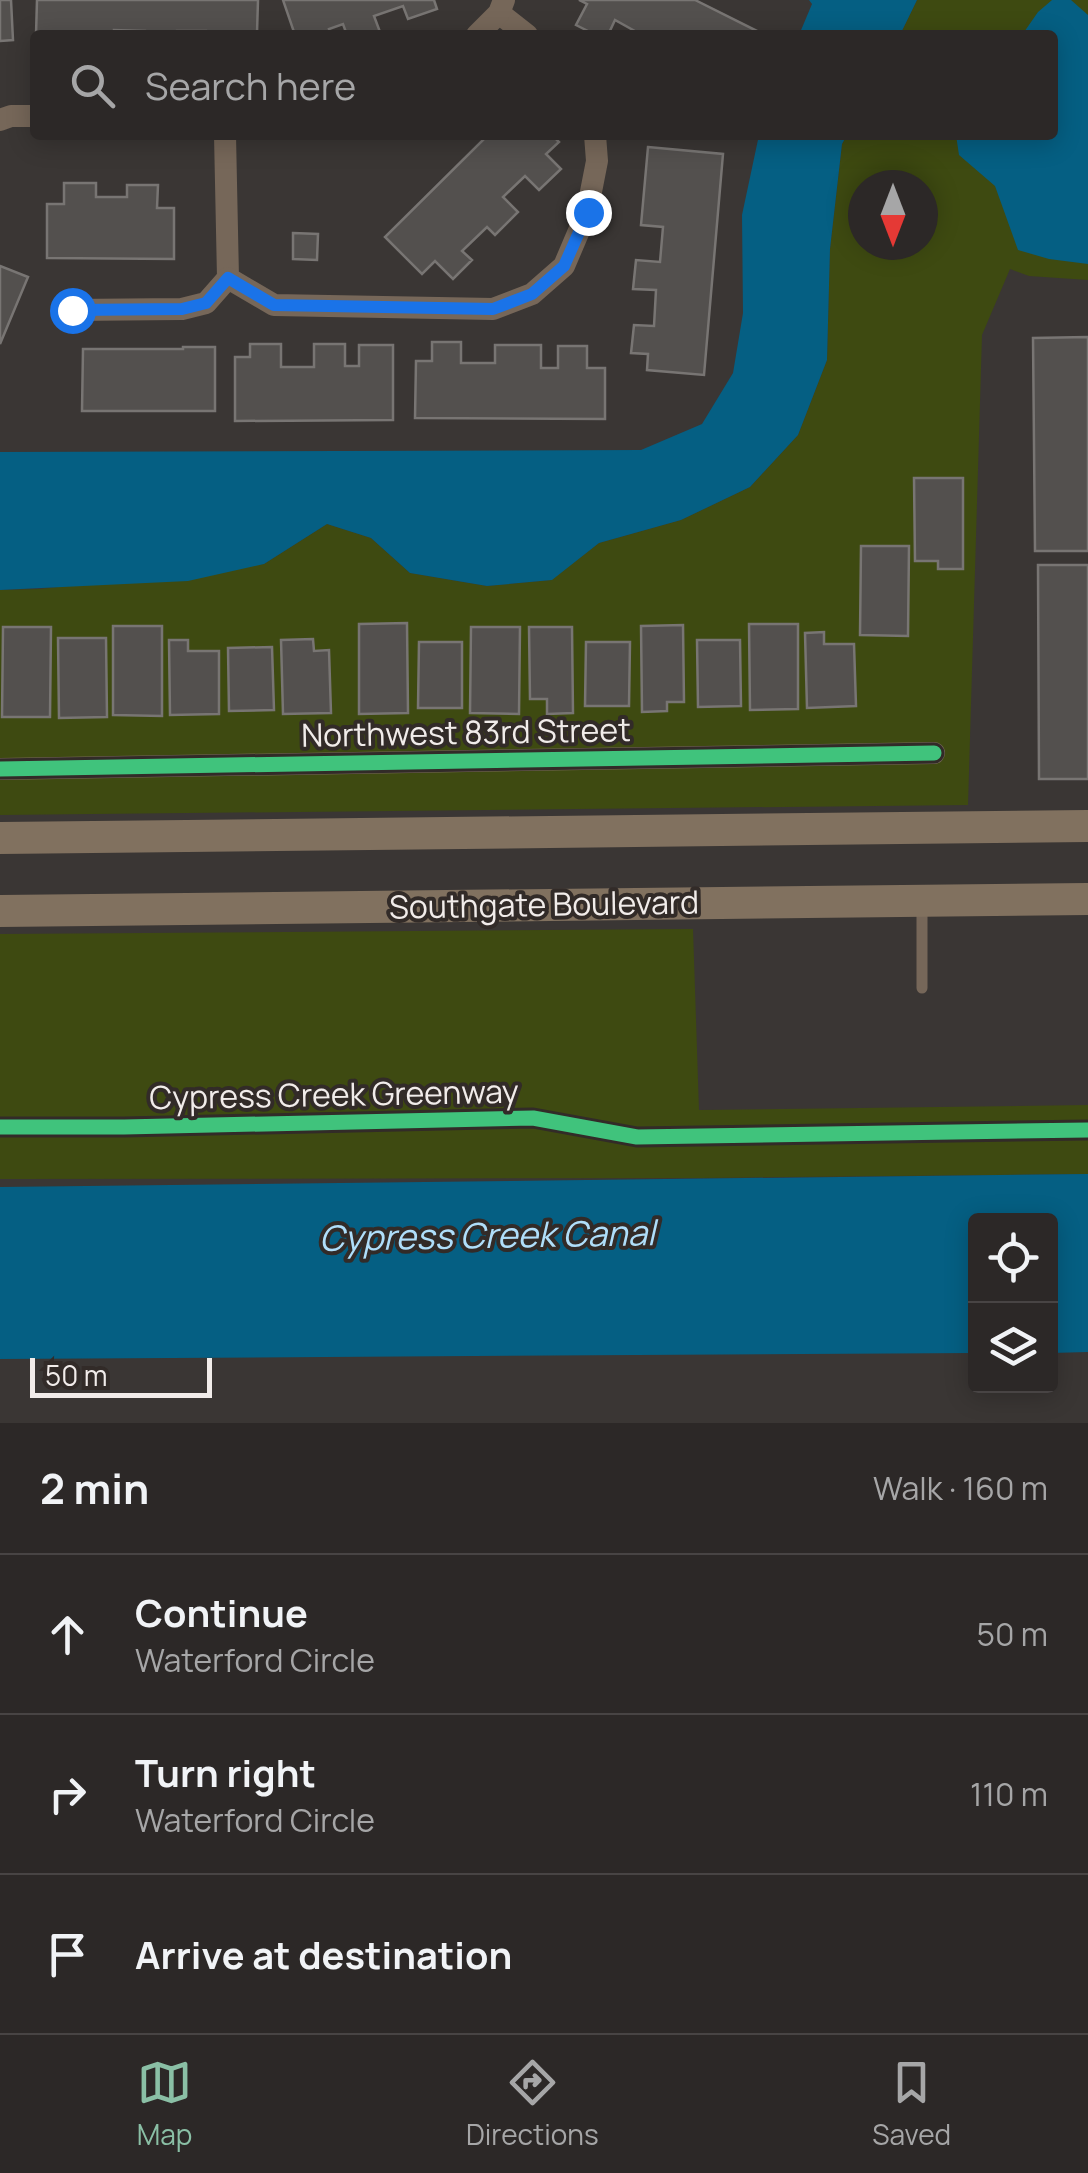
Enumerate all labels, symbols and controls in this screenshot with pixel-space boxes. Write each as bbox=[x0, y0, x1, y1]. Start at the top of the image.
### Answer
search box bbox=[30, 30, 1058, 140]
icon: search bbox=[65, 58, 120, 113]
text: Search here bbox=[145, 59, 356, 111]
north arrow bbox=[848, 170, 938, 260]
route end bbox=[566, 190, 612, 236]
route start bbox=[50, 288, 96, 334]
street label: Northwest 83rd Street bbox=[301, 707, 631, 757]
street label: Southgate Boulevard bbox=[389, 879, 699, 929]
street label: Cypress Creek Greenway bbox=[149, 1069, 519, 1119]
water label: Cypress Creek Canal bbox=[318, 1208, 659, 1262]
map controls bbox=[968, 1213, 1058, 1393]
button: locate bbox=[968, 1213, 1058, 1303]
button: layers bbox=[968, 1303, 1058, 1393]
scale bar bbox=[30, 1353, 212, 1398]
text: 50 m bbox=[45, 1356, 108, 1394]
text: 2 min bbox=[40, 1459, 149, 1517]
text: Walk · 160 m bbox=[873, 1466, 1048, 1510]
text: Continue bbox=[135, 1586, 308, 1638]
icon: ahead bbox=[40, 1607, 95, 1662]
text: 50 m bbox=[976, 1612, 1048, 1656]
text: Waterford Circle bbox=[135, 1638, 375, 1682]
text: Turn right bbox=[135, 1746, 316, 1798]
icon: right bbox=[40, 1767, 95, 1822]
text: 110 m bbox=[970, 1772, 1048, 1816]
text: Waterford Circle bbox=[135, 1798, 375, 1842]
icon: arrive bbox=[40, 1927, 95, 1982]
text: Arrive at destination bbox=[135, 1928, 512, 1980]
tab: Map bbox=[137, 2055, 192, 2153]
tab: Directions bbox=[466, 2055, 599, 2153]
tab: Saved bbox=[872, 2055, 951, 2153]

